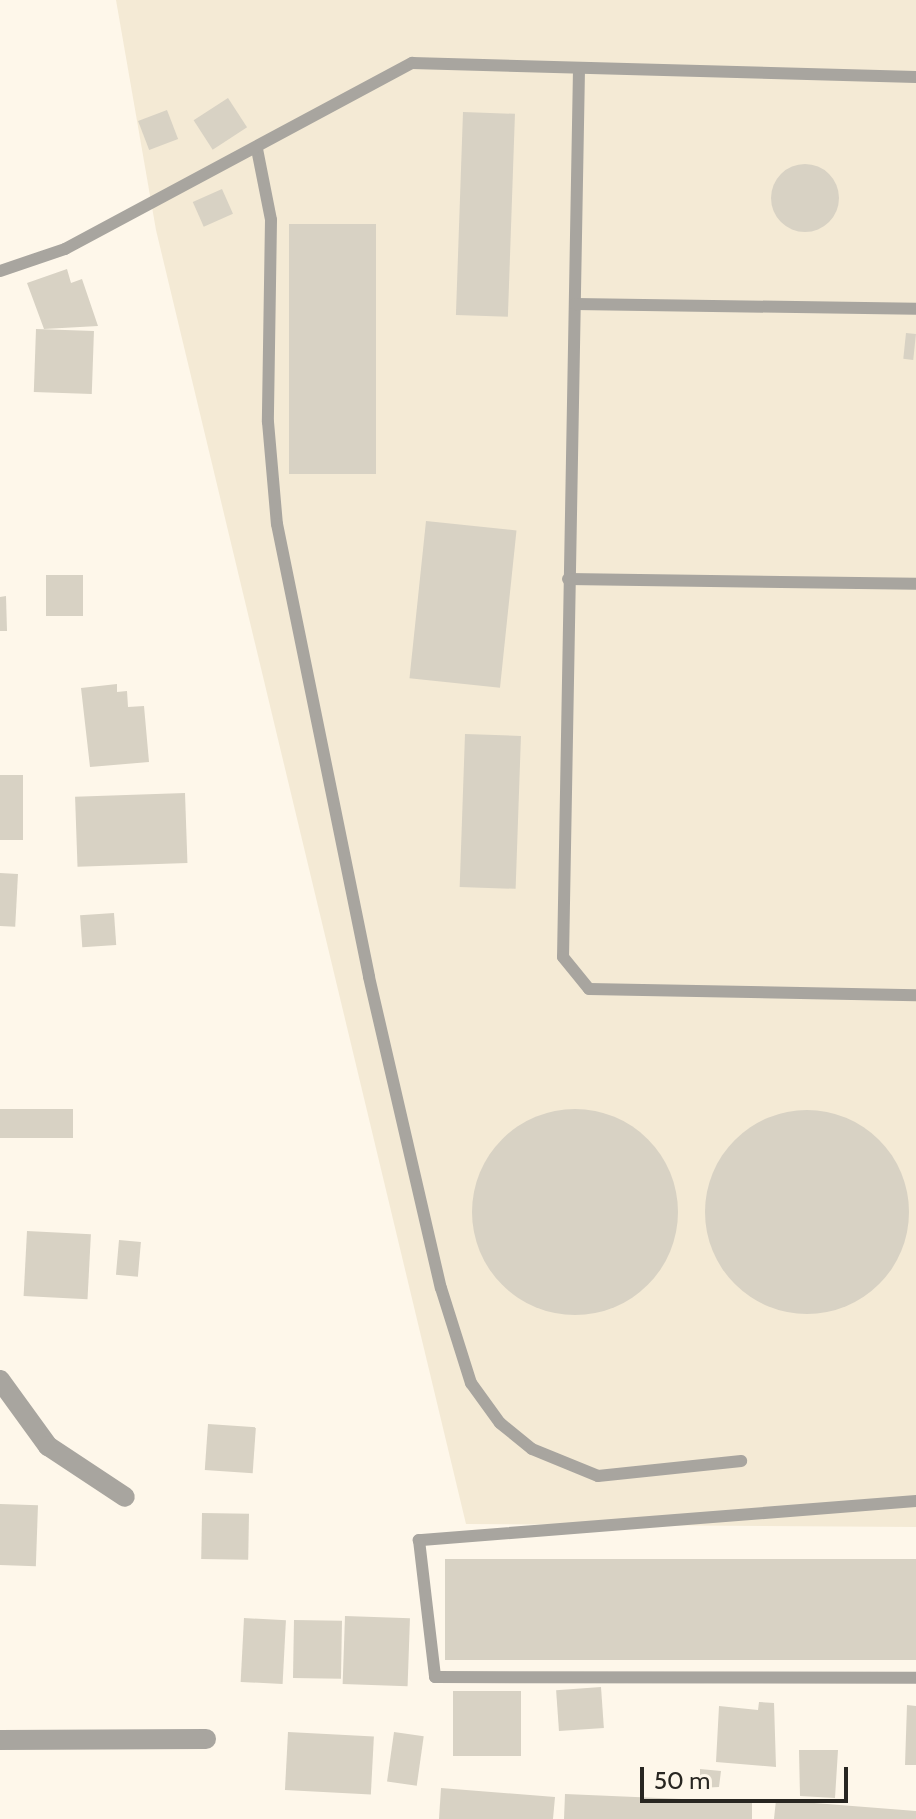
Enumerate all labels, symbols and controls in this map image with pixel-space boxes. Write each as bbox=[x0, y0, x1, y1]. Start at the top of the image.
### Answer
scale bar bbox=[644, 1751, 852, 1801]
text: 50 m bbox=[654, 1766, 710, 1795]

